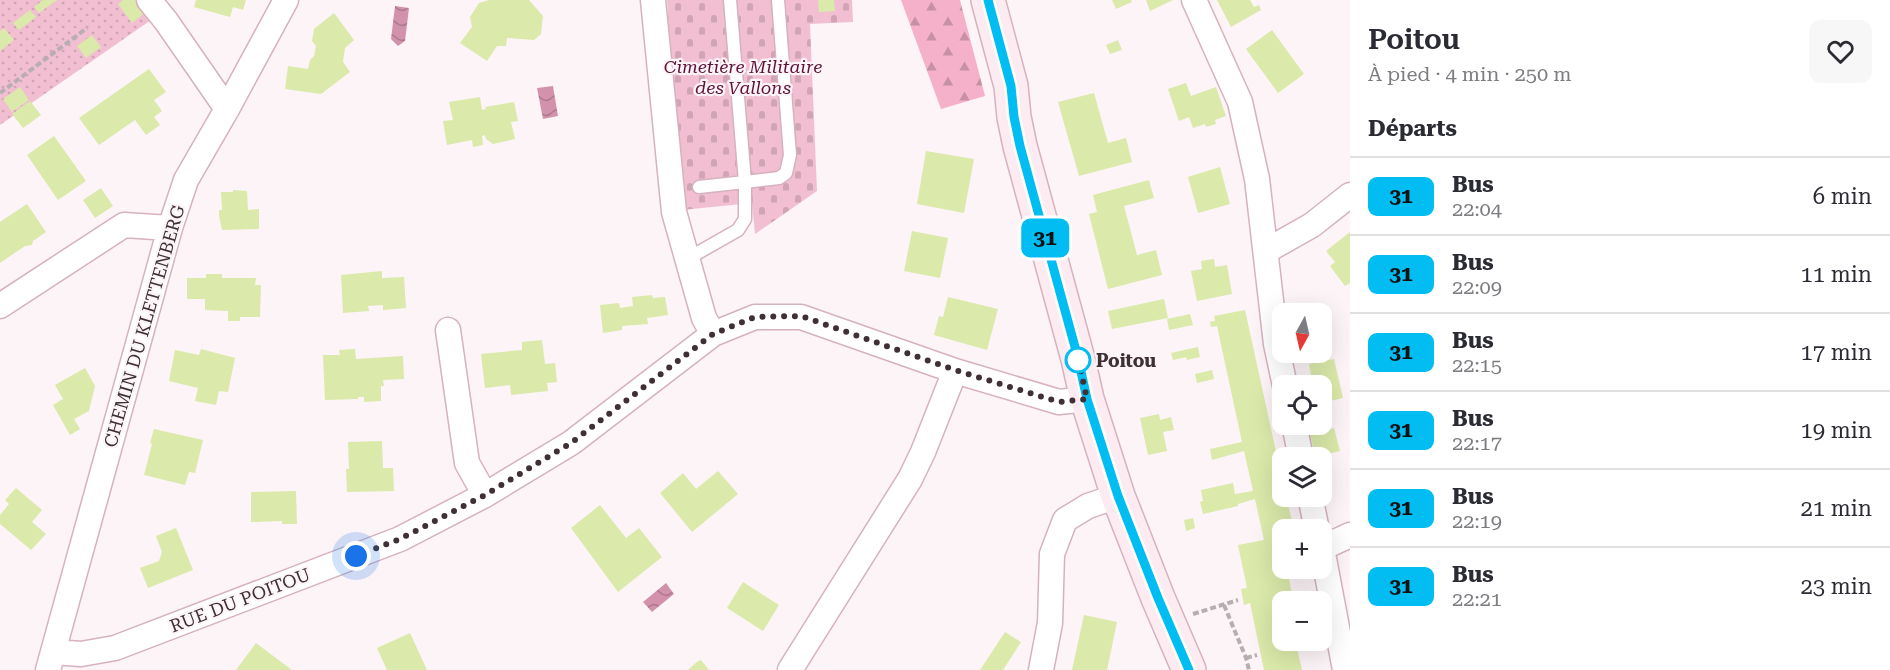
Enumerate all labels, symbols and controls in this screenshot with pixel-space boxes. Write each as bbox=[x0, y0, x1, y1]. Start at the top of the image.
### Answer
button: heart bbox=[1809, 20, 1872, 83]
text: Poitou bbox=[1368, 23, 1460, 56]
park label: Cimetière Militaire des Vallons bbox=[664, 56, 822, 98]
text: À pied · 4 min · 250 m bbox=[1368, 62, 1571, 86]
text: Départs bbox=[1368, 116, 1457, 141]
text: Bus bbox=[1452, 172, 1494, 197]
text: 31 bbox=[1389, 184, 1413, 208]
text: 6 min bbox=[1813, 184, 1872, 209]
text: 22:04 bbox=[1452, 197, 1502, 221]
street label: CHEMIN DU KLETTENBERG bbox=[99, 202, 189, 449]
line badge: 31 bbox=[1018, 218, 1072, 258]
text: 31 bbox=[1033, 226, 1057, 250]
text: Bus bbox=[1452, 250, 1494, 275]
text: 31 bbox=[1389, 262, 1413, 286]
text: 11 min bbox=[1801, 262, 1872, 287]
text: 22:09 bbox=[1452, 275, 1502, 299]
north arrow bbox=[1272, 303, 1332, 363]
map controls bbox=[1272, 303, 1332, 651]
text: Bus bbox=[1452, 328, 1494, 353]
text: 31 bbox=[1389, 340, 1413, 364]
text: 17 min bbox=[1801, 340, 1872, 365]
marker: Poitou bbox=[1065, 347, 1091, 373]
place label: Poitou bbox=[1096, 350, 1156, 371]
text: 22:15 bbox=[1452, 353, 1502, 377]
button: locate bbox=[1272, 375, 1332, 435]
text: Bus bbox=[1452, 406, 1494, 431]
text: 31 bbox=[1389, 418, 1413, 442]
text: 19 min bbox=[1801, 418, 1872, 443]
text: 22:17 bbox=[1452, 431, 1502, 455]
button: layers bbox=[1272, 447, 1332, 507]
text: Bus bbox=[1452, 484, 1494, 509]
text: 31 bbox=[1389, 496, 1413, 520]
text: 21 min bbox=[1801, 496, 1872, 521]
text: 22:19 bbox=[1452, 509, 1502, 533]
button: + bbox=[1272, 519, 1332, 579]
your location bbox=[341, 541, 371, 571]
text: Bus bbox=[1452, 562, 1494, 587]
street label: RUE DU POITOU bbox=[167, 563, 313, 637]
text: 31 bbox=[1389, 574, 1413, 598]
text: 23 min bbox=[1801, 574, 1872, 599]
text: 22:21 bbox=[1452, 587, 1502, 611]
button: − bbox=[1272, 591, 1332, 651]

